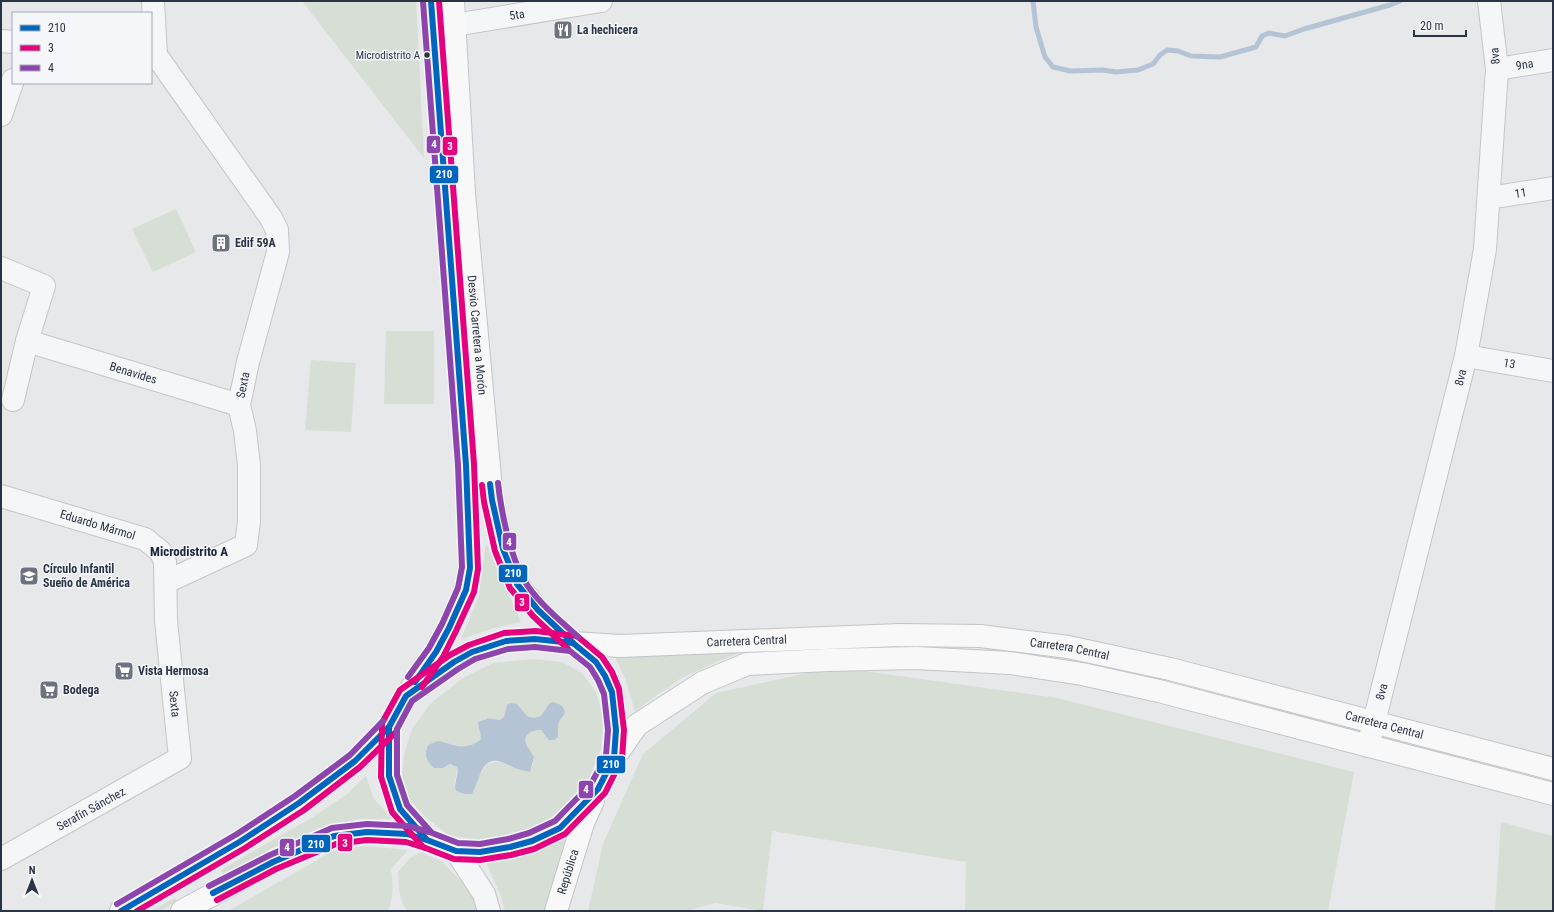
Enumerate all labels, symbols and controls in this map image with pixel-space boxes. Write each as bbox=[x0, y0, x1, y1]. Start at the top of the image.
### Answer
street label: 5ta bbox=[508, 7, 526, 23]
legend bbox=[12, 12, 152, 84]
scale bar bbox=[1414, 12, 1466, 38]
restaurant icon: La hechicera bbox=[552, 19, 574, 41]
text: 20 m bbox=[1420, 19, 1444, 33]
text: 210 bbox=[48, 21, 66, 35]
place label: La hechicera bbox=[577, 23, 638, 37]
text: 3 bbox=[48, 41, 54, 55]
street label: 8va bbox=[1487, 47, 1503, 65]
place label: Microdistrito A bbox=[356, 49, 421, 62]
marker: Microdistrito A bbox=[422, 50, 432, 60]
street label: 9na bbox=[1515, 56, 1535, 73]
text: 4 bbox=[48, 61, 54, 75]
line badge: 4 bbox=[426, 135, 441, 154]
line badge: 3 bbox=[442, 136, 458, 156]
text: 4 bbox=[431, 138, 437, 151]
text: 3 bbox=[447, 140, 453, 153]
line badge: 210 bbox=[429, 165, 459, 184]
text: 210 bbox=[436, 168, 453, 181]
street label: 11 bbox=[1514, 185, 1528, 201]
building icon: Edif 59A bbox=[210, 232, 232, 254]
place label: Edif 59A bbox=[235, 236, 277, 250]
street label: Desvio Carretera a Morón bbox=[465, 275, 489, 396]
street label: 13 bbox=[1502, 356, 1516, 371]
street label: Benavides bbox=[108, 359, 159, 387]
street label: 8va bbox=[1452, 367, 1469, 387]
street label: Sexta bbox=[233, 370, 253, 399]
street label: Eduardo Mármol bbox=[58, 507, 137, 543]
line badge: 4 bbox=[502, 532, 517, 551]
text: 4 bbox=[506, 536, 512, 549]
district label: Microdistrito A bbox=[150, 544, 228, 559]
place label: Círculo Infantil Sueño de América bbox=[43, 562, 130, 590]
line badge: 210 bbox=[498, 564, 528, 583]
school or university icon: Círculo Infantil Sueño de América bbox=[18, 565, 40, 587]
text: 210 bbox=[505, 567, 522, 580]
line badge: 3 bbox=[514, 593, 530, 612]
text: 3 bbox=[519, 596, 525, 609]
street label: Carretera Central bbox=[706, 632, 787, 650]
street label: Carretera Central bbox=[1029, 635, 1111, 663]
supermarket icon: Vista Hermosa bbox=[113, 660, 135, 682]
place label: Vista Hermosa bbox=[138, 664, 209, 678]
supermarket icon: Bodega bbox=[38, 679, 60, 701]
street label: 8va bbox=[1373, 682, 1391, 702]
place label: Bodega bbox=[63, 683, 99, 697]
street label: Sexta bbox=[166, 690, 183, 718]
street label: Carretera Central bbox=[1344, 708, 1425, 742]
line badge: 210 bbox=[596, 755, 626, 774]
text: 210 bbox=[603, 758, 620, 771]
line badge: 4 bbox=[578, 780, 594, 799]
text: 4 bbox=[583, 783, 589, 796]
street label: Serafín Sánchez bbox=[54, 784, 128, 834]
line badge: 3 bbox=[337, 833, 353, 852]
line badge: 210 bbox=[301, 834, 331, 853]
text: 3 bbox=[342, 837, 348, 850]
line badge: 4 bbox=[279, 838, 295, 857]
text: 210 bbox=[308, 838, 325, 851]
text: 4 bbox=[284, 841, 290, 854]
street label: República bbox=[555, 847, 582, 896]
north arrow bbox=[12, 860, 52, 900]
text: N bbox=[29, 864, 36, 877]

